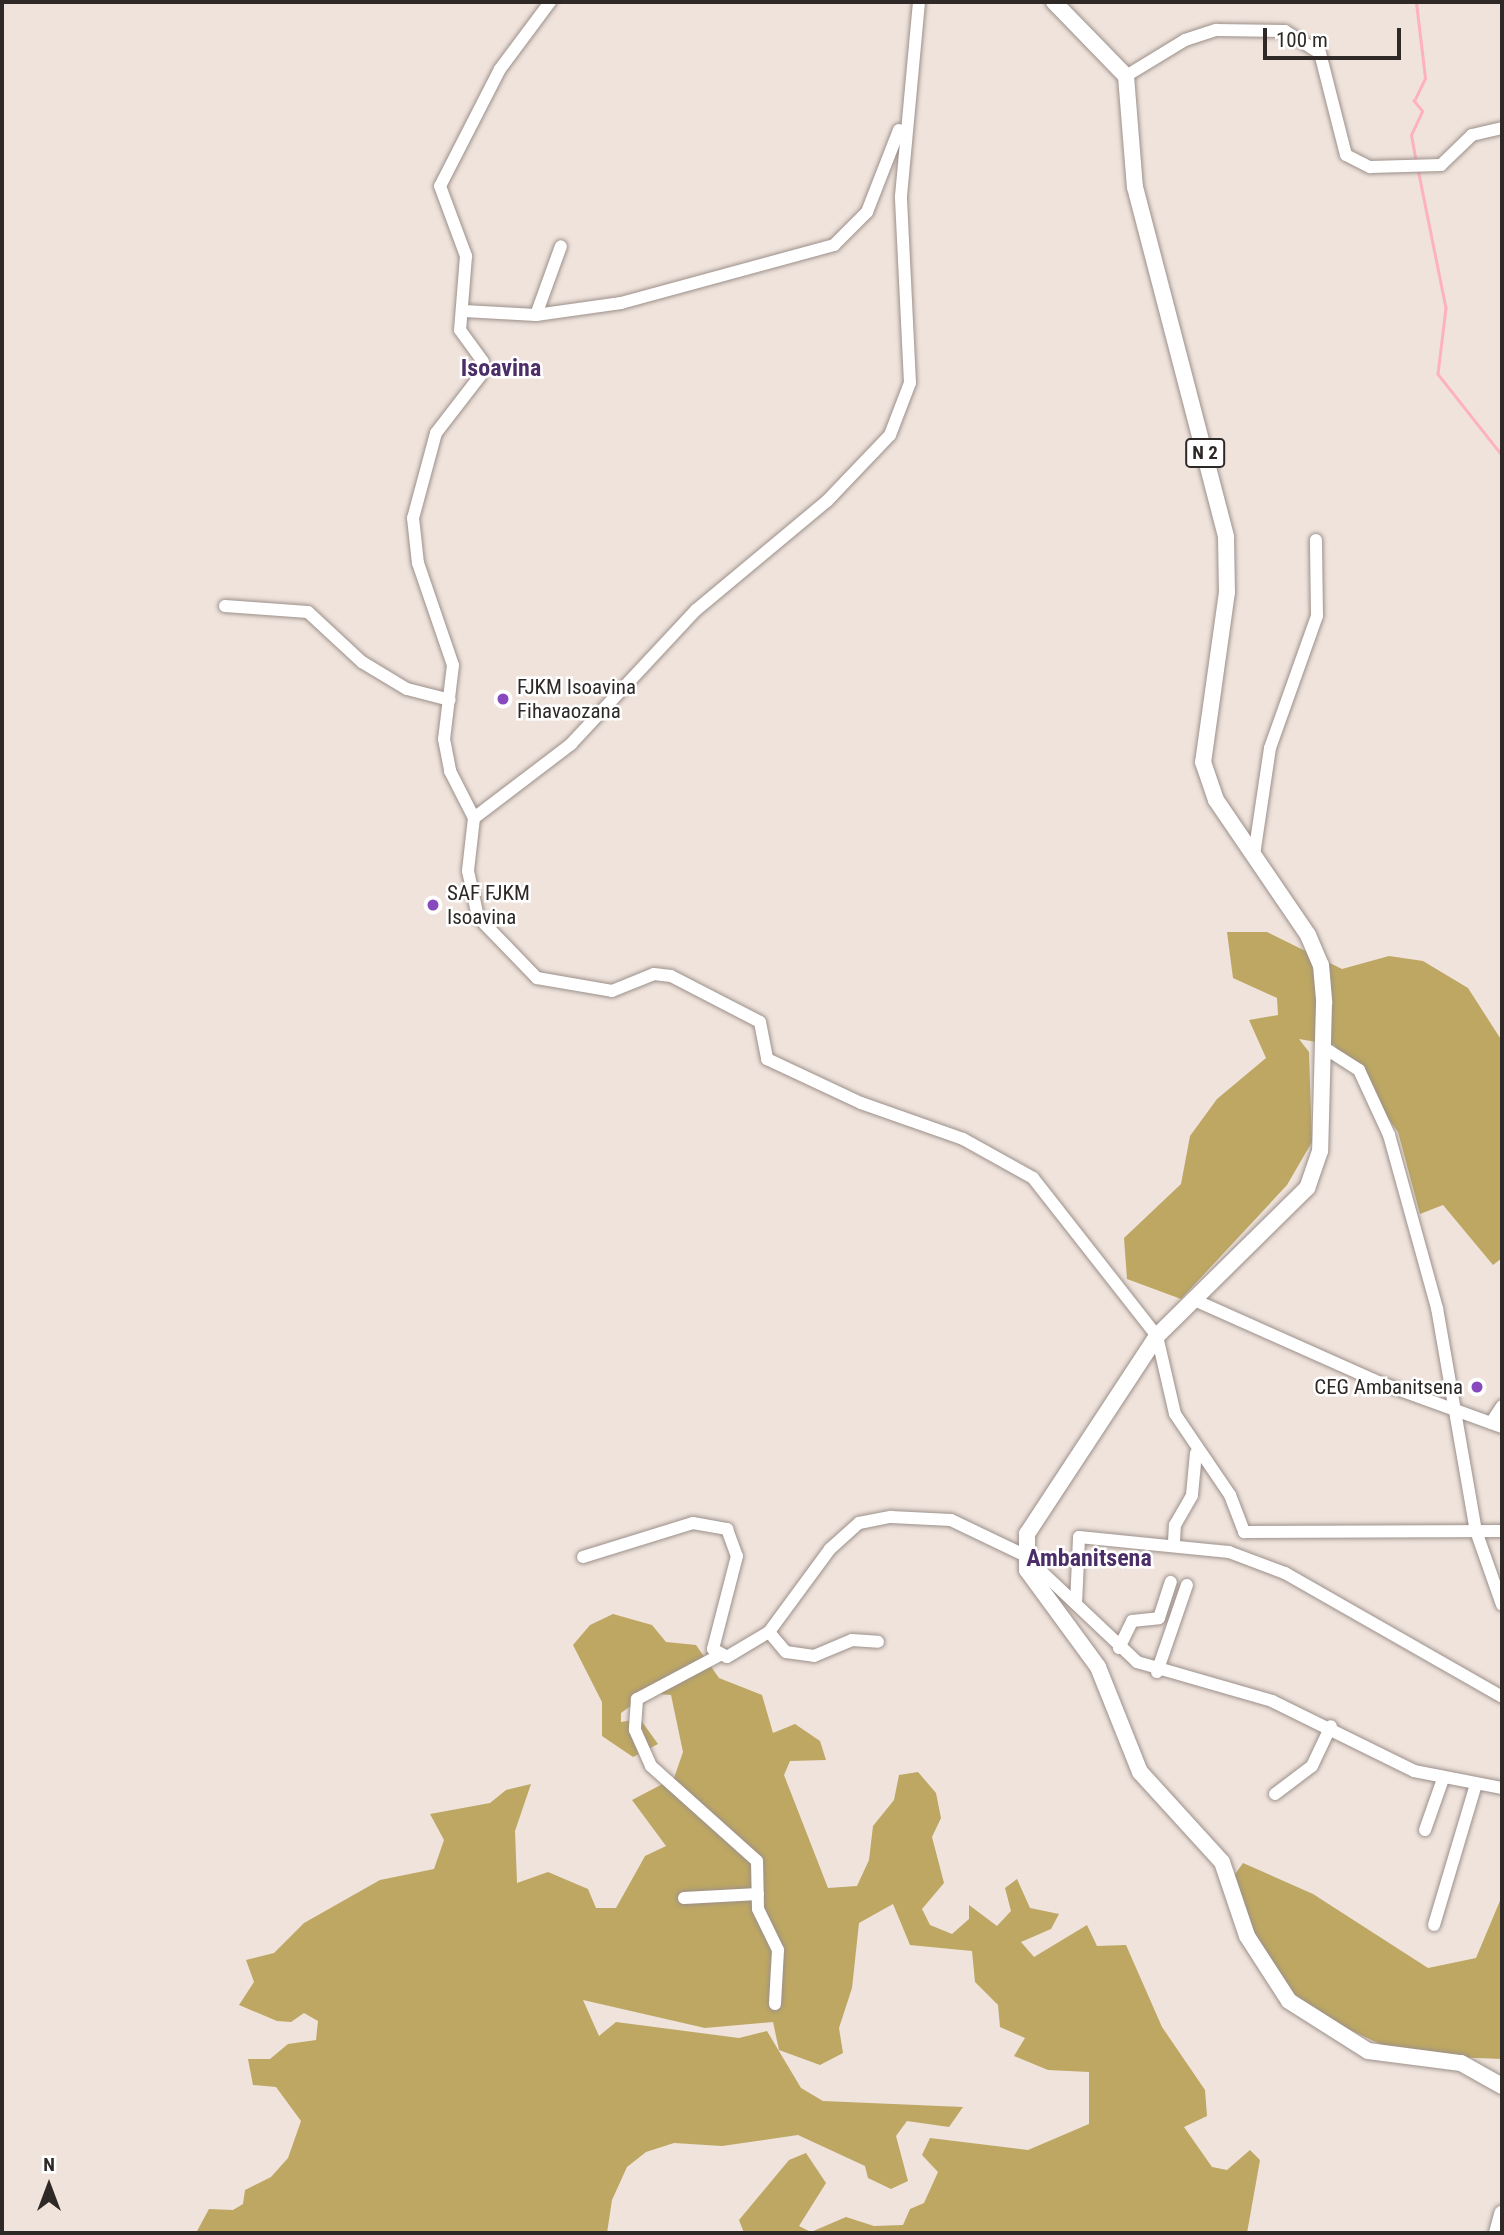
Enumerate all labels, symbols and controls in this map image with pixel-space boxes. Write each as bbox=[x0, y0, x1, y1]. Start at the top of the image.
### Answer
scale bar bbox=[1266, 14, 1404, 58]
text: 100 m bbox=[1276, 28, 1328, 52]
district label: Isoavina bbox=[461, 355, 541, 383]
road number: N 2 bbox=[1184, 437, 1226, 468]
place label: FJKM Isoavina Fihavaozana bbox=[517, 674, 636, 724]
marker: FJKM Isoavina Fihavaozana bbox=[495, 691, 511, 707]
place label: SAF FJKM Isoavina bbox=[447, 880, 530, 930]
marker: SAF FJKM Isoavina bbox=[425, 897, 441, 913]
place label: CEG Ambanitsena bbox=[1314, 1374, 1463, 1400]
marker: CEG Ambanitsena bbox=[1469, 1379, 1485, 1395]
district label: Ambanitsena bbox=[1026, 1545, 1152, 1573]
north arrow bbox=[14, 2151, 84, 2221]
text: N bbox=[43, 2153, 55, 2176]

